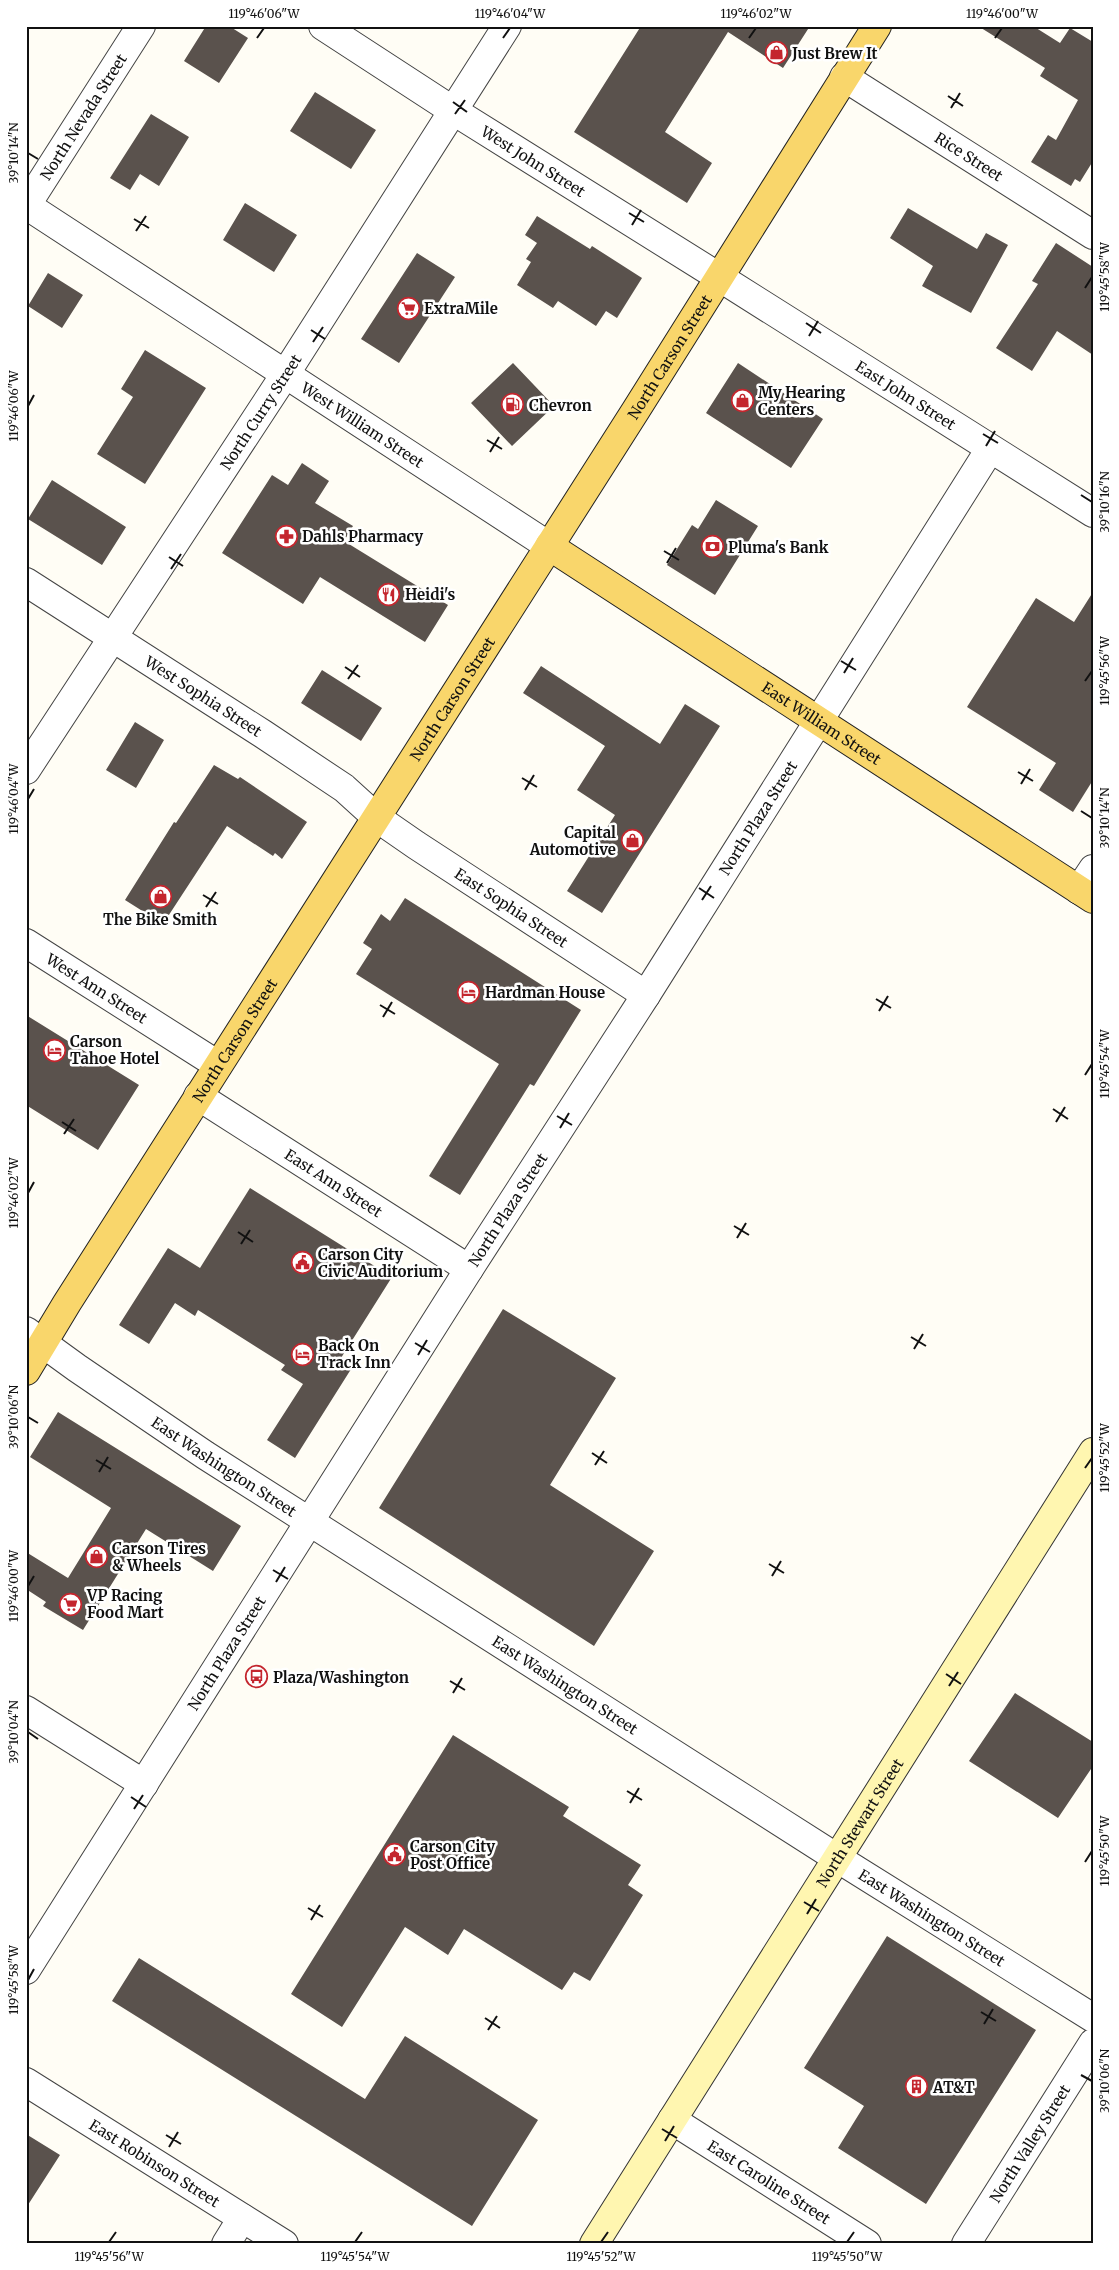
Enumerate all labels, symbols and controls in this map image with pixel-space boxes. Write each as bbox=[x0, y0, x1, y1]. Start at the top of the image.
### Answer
text: 119°46'06"W bbox=[229, 6, 300, 21]
text: 119°46'04"W bbox=[475, 6, 546, 21]
text: 119°46'02"W bbox=[721, 6, 792, 21]
text: 119°46'00"W bbox=[966, 6, 1039, 21]
shop icon: Just Brew It bbox=[764, 41, 788, 65]
place label: Just Brew It bbox=[791, 44, 878, 63]
street label: North Nevada Street bbox=[36, 50, 130, 183]
street label: West John Street bbox=[477, 121, 589, 201]
text: 39°10'14"N bbox=[6, 122, 21, 184]
street label: Rice Street bbox=[931, 128, 1007, 185]
text: 119°45'58"W bbox=[1097, 241, 1112, 312]
street label: North Carson Street bbox=[623, 291, 716, 423]
supermarket icon: ExtraMile bbox=[396, 296, 420, 320]
place label: ExtraMile bbox=[424, 299, 498, 318]
street label: North Curry Street bbox=[216, 350, 305, 473]
street label: East John Street bbox=[852, 356, 960, 434]
text: 119°46'06"W bbox=[6, 370, 21, 441]
street label: West William Street bbox=[297, 377, 428, 471]
place label: My Hearing Centers bbox=[758, 383, 846, 419]
shop icon: My Hearing Centers bbox=[730, 389, 754, 413]
fuel station icon: Chevron bbox=[501, 393, 525, 417]
place label: Chevron bbox=[529, 396, 592, 415]
text: 39°10'16"N bbox=[1097, 470, 1112, 533]
pharmacy icon: Dahls Pharmacy bbox=[274, 524, 298, 548]
place label: Dahls Pharmacy bbox=[302, 527, 423, 546]
bank icon: Pluma's Bank bbox=[700, 535, 724, 559]
place label: Pluma's Bank bbox=[728, 538, 829, 557]
restaurant icon: Heidi's bbox=[377, 582, 401, 606]
place label: Heidi's bbox=[405, 585, 455, 604]
street label: North Carson Street bbox=[406, 633, 499, 764]
text: 119°45'56"W bbox=[1097, 635, 1112, 706]
street label: West Sophia Street bbox=[141, 651, 266, 740]
street label: East William Street bbox=[758, 677, 885, 769]
street label: North Plaza Street bbox=[715, 757, 801, 878]
text: 119°46'04"W bbox=[6, 763, 21, 834]
text: 39°10'14"N bbox=[1097, 787, 1112, 849]
place label: Capital Automotive bbox=[529, 823, 616, 859]
shop icon: Capital Automotive bbox=[620, 829, 644, 853]
street label: East Sophia Street bbox=[451, 864, 572, 951]
shop icon: The Bike Smith bbox=[148, 884, 172, 908]
place label: The Bike Smith bbox=[103, 910, 217, 929]
street label: West Ann Street bbox=[42, 948, 151, 1027]
street label: North Carson Street bbox=[188, 975, 281, 1106]
hotel icon: Hardman House bbox=[457, 980, 481, 1004]
place label: Hardman House bbox=[485, 983, 605, 1002]
text: 119°45'54"W bbox=[1097, 1029, 1112, 1098]
place label: Carson Tahoe Hotel bbox=[70, 1032, 160, 1068]
hotel icon: Carson Tahoe Hotel bbox=[42, 1038, 66, 1062]
street label: East Ann Street bbox=[281, 1145, 386, 1221]
street label: North Plaza Street bbox=[464, 1149, 551, 1270]
text: 119°46'02"W bbox=[6, 1157, 21, 1228]
place label: Carson City Civic Auditorium bbox=[318, 1245, 443, 1281]
public building icon: Carson City Civic Auditorium bbox=[290, 1251, 314, 1275]
place label: Back On Track Inn bbox=[318, 1336, 391, 1372]
hotel icon: Back On Track Inn bbox=[290, 1342, 314, 1366]
text: 39°10'06"N bbox=[6, 1384, 21, 1449]
street label: East Washington Street bbox=[148, 1412, 300, 1520]
text: 119°45'52"W bbox=[1097, 1422, 1112, 1493]
place label: Carson Tires & Wheels bbox=[112, 1539, 206, 1575]
shop icon: Carson Tires & Wheels bbox=[84, 1545, 108, 1569]
text: 119°46'00"W bbox=[6, 1549, 21, 1622]
place label: VP Racing Food Mart bbox=[86, 1586, 164, 1622]
supermarket icon: VP Racing Food Mart bbox=[59, 1592, 83, 1616]
street label: North Plaza Street bbox=[183, 1592, 270, 1714]
street label: East Washington Street bbox=[489, 1631, 642, 1738]
bus stop icon: Plaza/Washington bbox=[245, 1665, 269, 1689]
place label: Plaza/Washington bbox=[273, 1668, 409, 1687]
text: 39°10'04"N bbox=[6, 1699, 21, 1764]
street label: North Stewart Street bbox=[812, 1755, 907, 1890]
text: 119°45'50"W bbox=[1097, 1815, 1112, 1886]
place label: Carson City Post Office bbox=[410, 1837, 495, 1873]
public building icon: Carson City Post Office bbox=[382, 1843, 406, 1867]
street label: East Washington Street bbox=[855, 1865, 1009, 1970]
text: 119°45'58"W bbox=[6, 1944, 21, 2015]
text: 39°10'06"N bbox=[1097, 2048, 1112, 2113]
building icon: AT&T bbox=[905, 2075, 929, 2099]
place label: AT&T bbox=[932, 2078, 975, 2097]
street label: North Valley Street bbox=[985, 2081, 1074, 2206]
street label: East Robinson Street bbox=[86, 2115, 224, 2211]
street label: East Caroline Street bbox=[704, 2136, 834, 2228]
text: 119°45'56"W bbox=[74, 2249, 145, 2264]
text: 119°45'54"W bbox=[321, 2249, 390, 2264]
text: 119°45'52"W bbox=[566, 2249, 637, 2264]
text: 119°45'50"W bbox=[812, 2249, 883, 2264]

